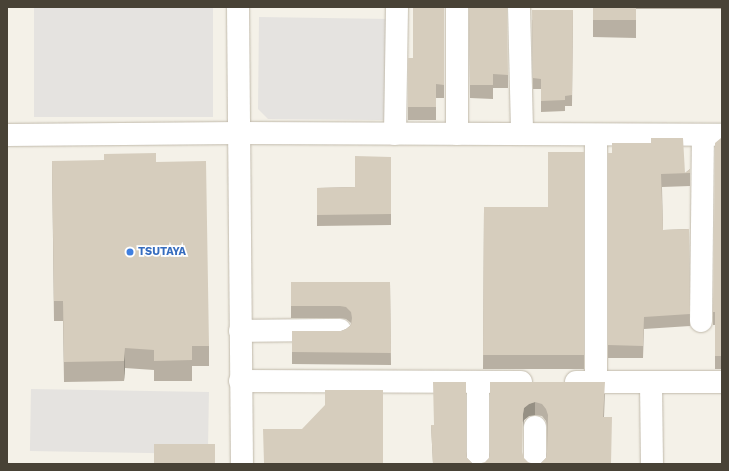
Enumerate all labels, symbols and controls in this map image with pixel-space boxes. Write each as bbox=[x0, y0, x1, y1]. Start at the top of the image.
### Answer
place label: TSUTAYA bbox=[138, 245, 186, 259]
marker: TSUTAYA bbox=[125, 247, 135, 257]

